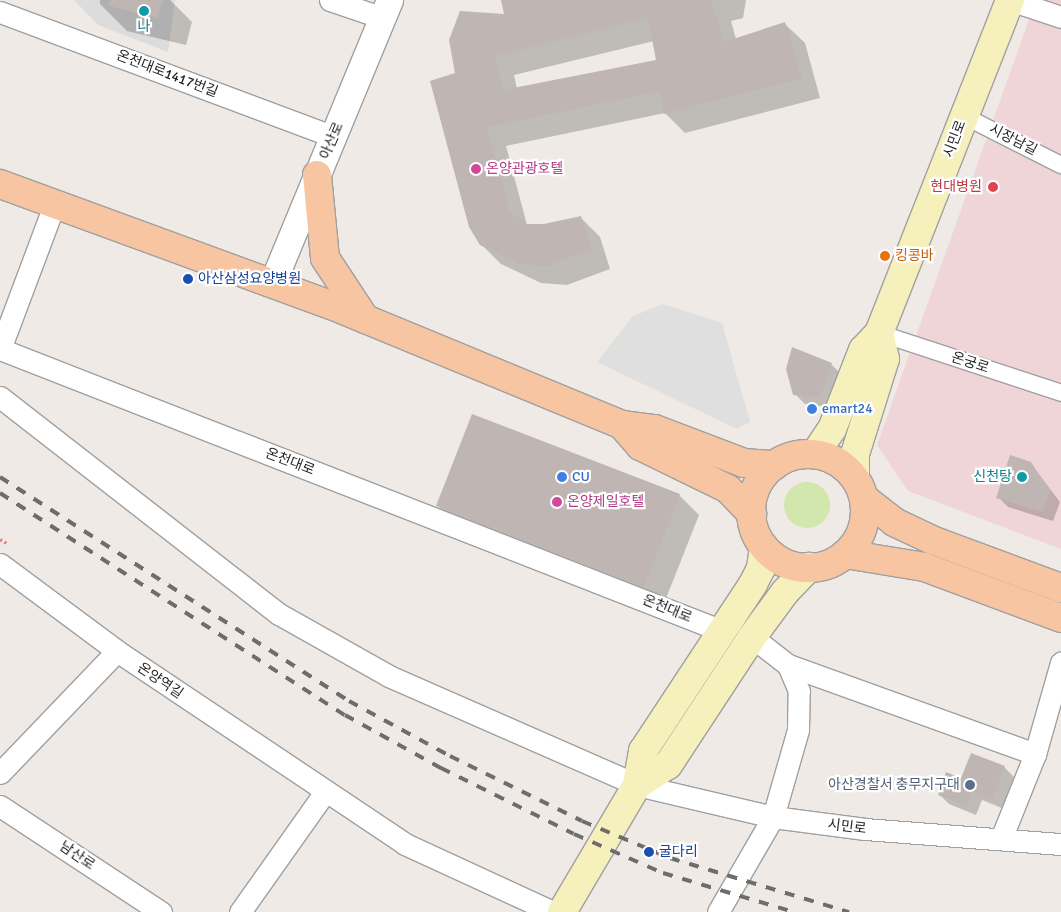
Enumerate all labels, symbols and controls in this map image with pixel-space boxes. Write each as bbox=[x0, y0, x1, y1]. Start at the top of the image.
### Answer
marker: 나 bbox=[138, 5, 150, 17]
place label: 나 bbox=[138, 19, 150, 35]
street label: 온천대로1417번길 bbox=[114, 47, 220, 101]
street label: 시민로 bbox=[940, 118, 970, 160]
street label: 아산로 bbox=[317, 120, 347, 162]
street label: 시장남길 bbox=[986, 121, 1040, 159]
place label: 온양관광호텔 bbox=[486, 161, 563, 177]
marker: 온양관광호텔 bbox=[470, 163, 482, 175]
place label: 현대병원 bbox=[930, 179, 982, 195]
marker: 현대병원 bbox=[986, 180, 1000, 194]
place label: 킹콩바 bbox=[895, 248, 934, 264]
marker: 킹콩바 bbox=[879, 250, 891, 262]
place label: 아산삼성요양병원 bbox=[198, 271, 301, 287]
marker: 아산삼성요양병원 bbox=[182, 273, 194, 285]
street label: 온궁로 bbox=[949, 349, 991, 377]
place label: emart24 bbox=[822, 401, 873, 417]
marker: emart24 bbox=[806, 403, 818, 415]
street label: 온천대로 bbox=[263, 445, 317, 479]
place label: CU bbox=[572, 469, 590, 485]
place label: 신천탕 bbox=[973, 469, 1012, 485]
marker: CU bbox=[556, 471, 568, 483]
marker: 신천탕 bbox=[1016, 471, 1028, 483]
place label: 온양제일호텔 bbox=[567, 494, 644, 510]
marker: 온양제일호텔 bbox=[551, 496, 563, 508]
street label: 온천대로 bbox=[640, 592, 694, 626]
street label: 온양역길 bbox=[134, 660, 186, 702]
place label: 아산경찰서 충무지구대 bbox=[828, 777, 960, 793]
marker: 아산경찰서 충무지구대 bbox=[964, 779, 976, 791]
street label: 시민로 bbox=[827, 816, 867, 838]
street label: 남산로 bbox=[56, 838, 98, 874]
place label: 굴다리 bbox=[659, 844, 698, 860]
marker: 굴다리 bbox=[643, 846, 655, 858]

